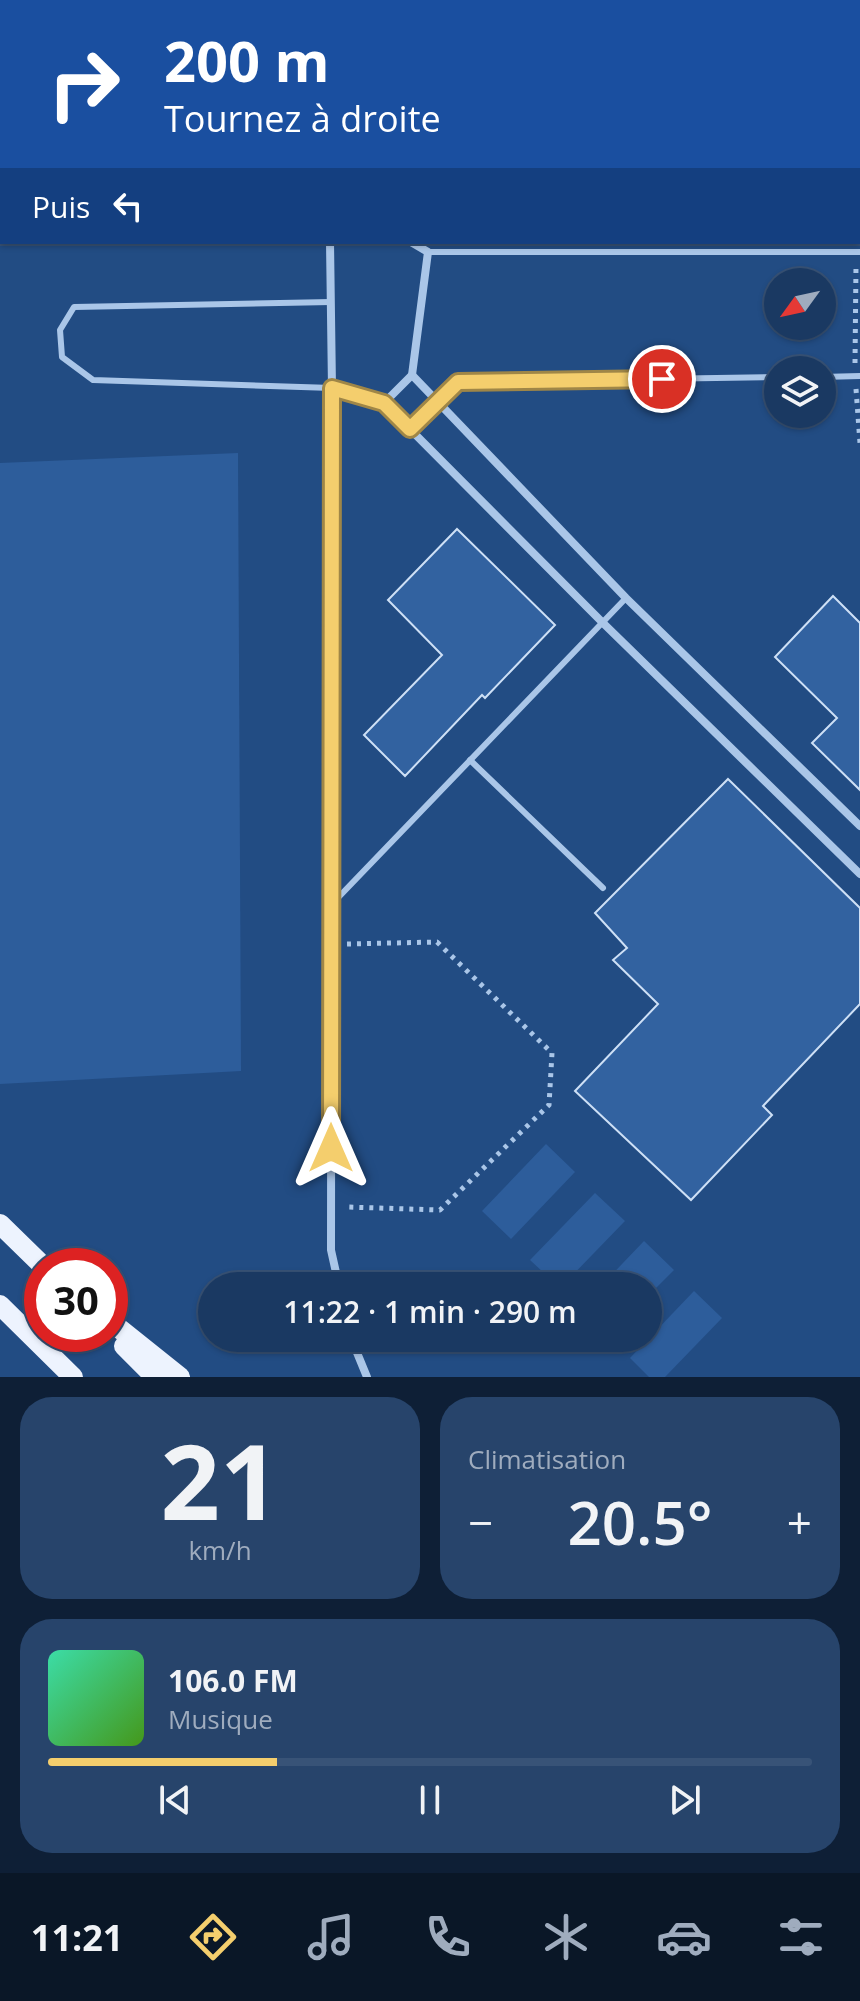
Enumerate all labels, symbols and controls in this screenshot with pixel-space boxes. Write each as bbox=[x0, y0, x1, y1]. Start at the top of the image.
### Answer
text: 200 m bbox=[164, 22, 330, 98]
icon: right bbox=[32, 32, 136, 136]
text: Tournez à droite bbox=[164, 94, 441, 143]
icon: left bbox=[106, 184, 150, 228]
text: Puis bbox=[32, 186, 90, 227]
north arrow bbox=[764, 268, 836, 340]
map controls bbox=[764, 268, 836, 428]
pin bbox=[628, 345, 696, 413]
button: layers bbox=[764, 356, 836, 428]
icon: arrive bbox=[640, 357, 684, 401]
position arrow bbox=[289, 1106, 373, 1190]
speed limit sign: 30 bbox=[24, 1248, 128, 1352]
text: 11:22 · 1 min · 290 m bbox=[283, 1291, 577, 1332]
text: 21 bbox=[161, 1409, 279, 1550]
text: Climatisation bbox=[468, 1441, 626, 1477]
text: 20.5° bbox=[567, 1481, 713, 1563]
text: − bbox=[468, 1492, 493, 1552]
text: + bbox=[787, 1492, 812, 1552]
text: km/h bbox=[188, 1532, 252, 1568]
text: 106.0 FM bbox=[168, 1660, 298, 1701]
text: Musique bbox=[168, 1701, 273, 1737]
icon: previous bbox=[153, 1778, 197, 1822]
icon: pause bbox=[408, 1778, 452, 1822]
icon: next bbox=[663, 1778, 707, 1822]
icon: directions bbox=[185, 1909, 241, 1965]
icon: music bbox=[303, 1909, 359, 1965]
icon: phone bbox=[420, 1909, 476, 1965]
icon: climate bbox=[538, 1909, 594, 1965]
icon: car bbox=[656, 1909, 712, 1965]
icon: filters bbox=[773, 1909, 829, 1965]
text: 11:21 bbox=[31, 1913, 123, 1962]

